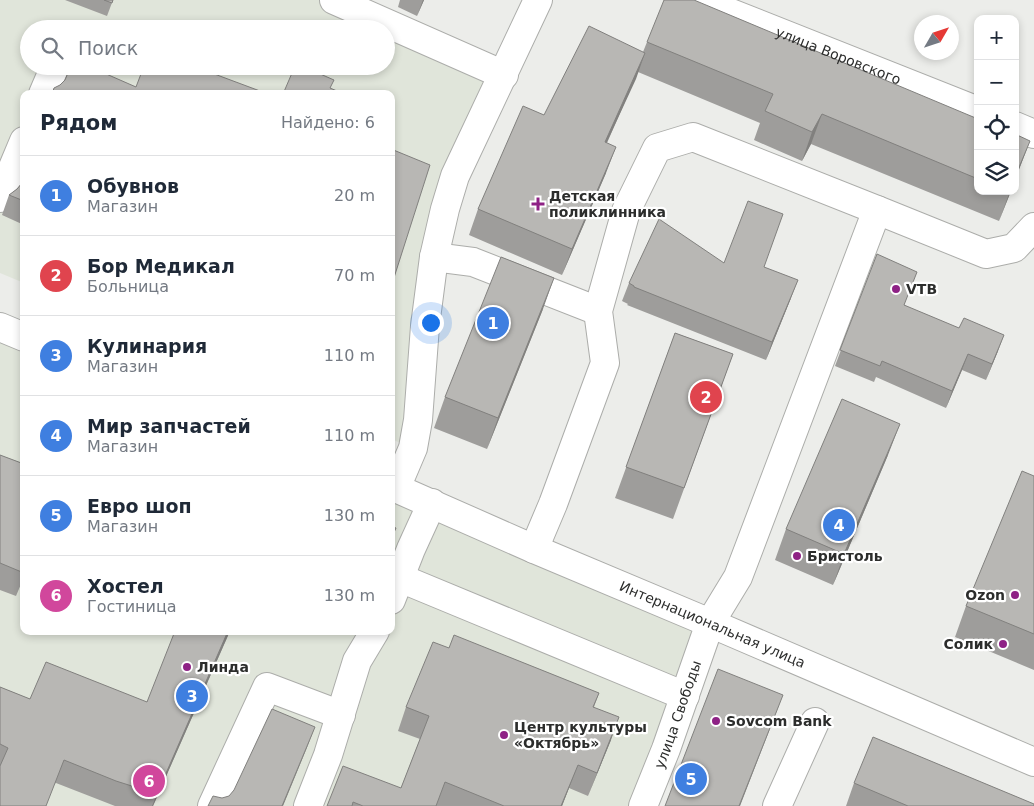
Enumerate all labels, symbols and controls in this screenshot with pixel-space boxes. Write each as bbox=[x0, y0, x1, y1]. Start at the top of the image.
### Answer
north arrow bbox=[914, 15, 959, 60]
map controls bbox=[974, 15, 1019, 195]
button: + bbox=[974, 15, 1019, 60]
search box bbox=[20, 20, 395, 75]
street label: улица Воровского bbox=[773, 24, 903, 88]
icon: search bbox=[38, 34, 66, 62]
text: Поиск bbox=[78, 37, 138, 59]
button: − bbox=[974, 60, 1019, 105]
button: locate bbox=[974, 105, 1019, 150]
text: Рядом bbox=[40, 111, 117, 135]
text: Найдено: 6 bbox=[281, 113, 375, 132]
button: layers bbox=[974, 150, 1019, 195]
text: Обувнов bbox=[87, 175, 179, 197]
text: 1 bbox=[50, 186, 62, 205]
text: 20 m bbox=[334, 186, 375, 205]
place label: Детская поликлинника bbox=[549, 188, 666, 220]
text: Магазин bbox=[87, 197, 158, 216]
marker: Детская поликлинника bbox=[531, 197, 545, 211]
text: Бор Медикал bbox=[87, 255, 235, 277]
text: 2 bbox=[50, 266, 62, 285]
text: 70 m bbox=[334, 266, 375, 285]
text: Больница bbox=[87, 277, 169, 296]
place label: VTB bbox=[906, 281, 937, 297]
marker: VTB bbox=[890, 283, 902, 295]
pin: 1 bbox=[477, 304, 509, 342]
your location bbox=[418, 310, 444, 336]
text: Кулинария bbox=[87, 335, 207, 357]
text: 3 bbox=[50, 346, 62, 365]
text: 110 m bbox=[324, 346, 375, 365]
text: Магазин bbox=[87, 357, 158, 376]
pin: 2 bbox=[690, 378, 722, 416]
text: Мир запчастей bbox=[87, 415, 251, 437]
text: 4 bbox=[50, 426, 62, 445]
text: 110 m bbox=[324, 426, 375, 445]
text: Магазин bbox=[87, 437, 158, 456]
text: Евро шоп bbox=[87, 495, 192, 517]
text: 5 bbox=[50, 506, 62, 525]
text: 130 m bbox=[324, 506, 375, 525]
pin: 4 bbox=[823, 506, 855, 544]
text: Магазин bbox=[87, 517, 158, 536]
place label: Бристоль bbox=[807, 548, 883, 564]
marker: Бристоль bbox=[791, 550, 803, 562]
text: Хостел bbox=[87, 575, 164, 597]
street label: Интернациональная улица bbox=[617, 578, 808, 671]
text: 6 bbox=[50, 586, 62, 605]
text: 130 m bbox=[324, 586, 375, 605]
place label: Ozon bbox=[965, 587, 1005, 603]
marker: Ozon bbox=[1009, 589, 1021, 601]
text: Гостиница bbox=[87, 597, 177, 616]
place label: Солик bbox=[944, 636, 993, 652]
marker: Солик bbox=[997, 638, 1009, 650]
street label: улица Свободы bbox=[651, 658, 704, 771]
place label: Линда bbox=[197, 659, 249, 675]
marker: Линда bbox=[181, 661, 193, 673]
pin: 3 bbox=[176, 677, 208, 715]
place label: Sovcom Bank bbox=[726, 713, 832, 729]
marker: Sovcom Bank bbox=[710, 715, 722, 727]
place label: Центр культуры «Октябрь» bbox=[514, 719, 647, 751]
marker: Центр культуры «Октябрь» bbox=[498, 729, 510, 741]
pin: 5 bbox=[675, 760, 707, 798]
pin: 6 bbox=[133, 762, 165, 800]

